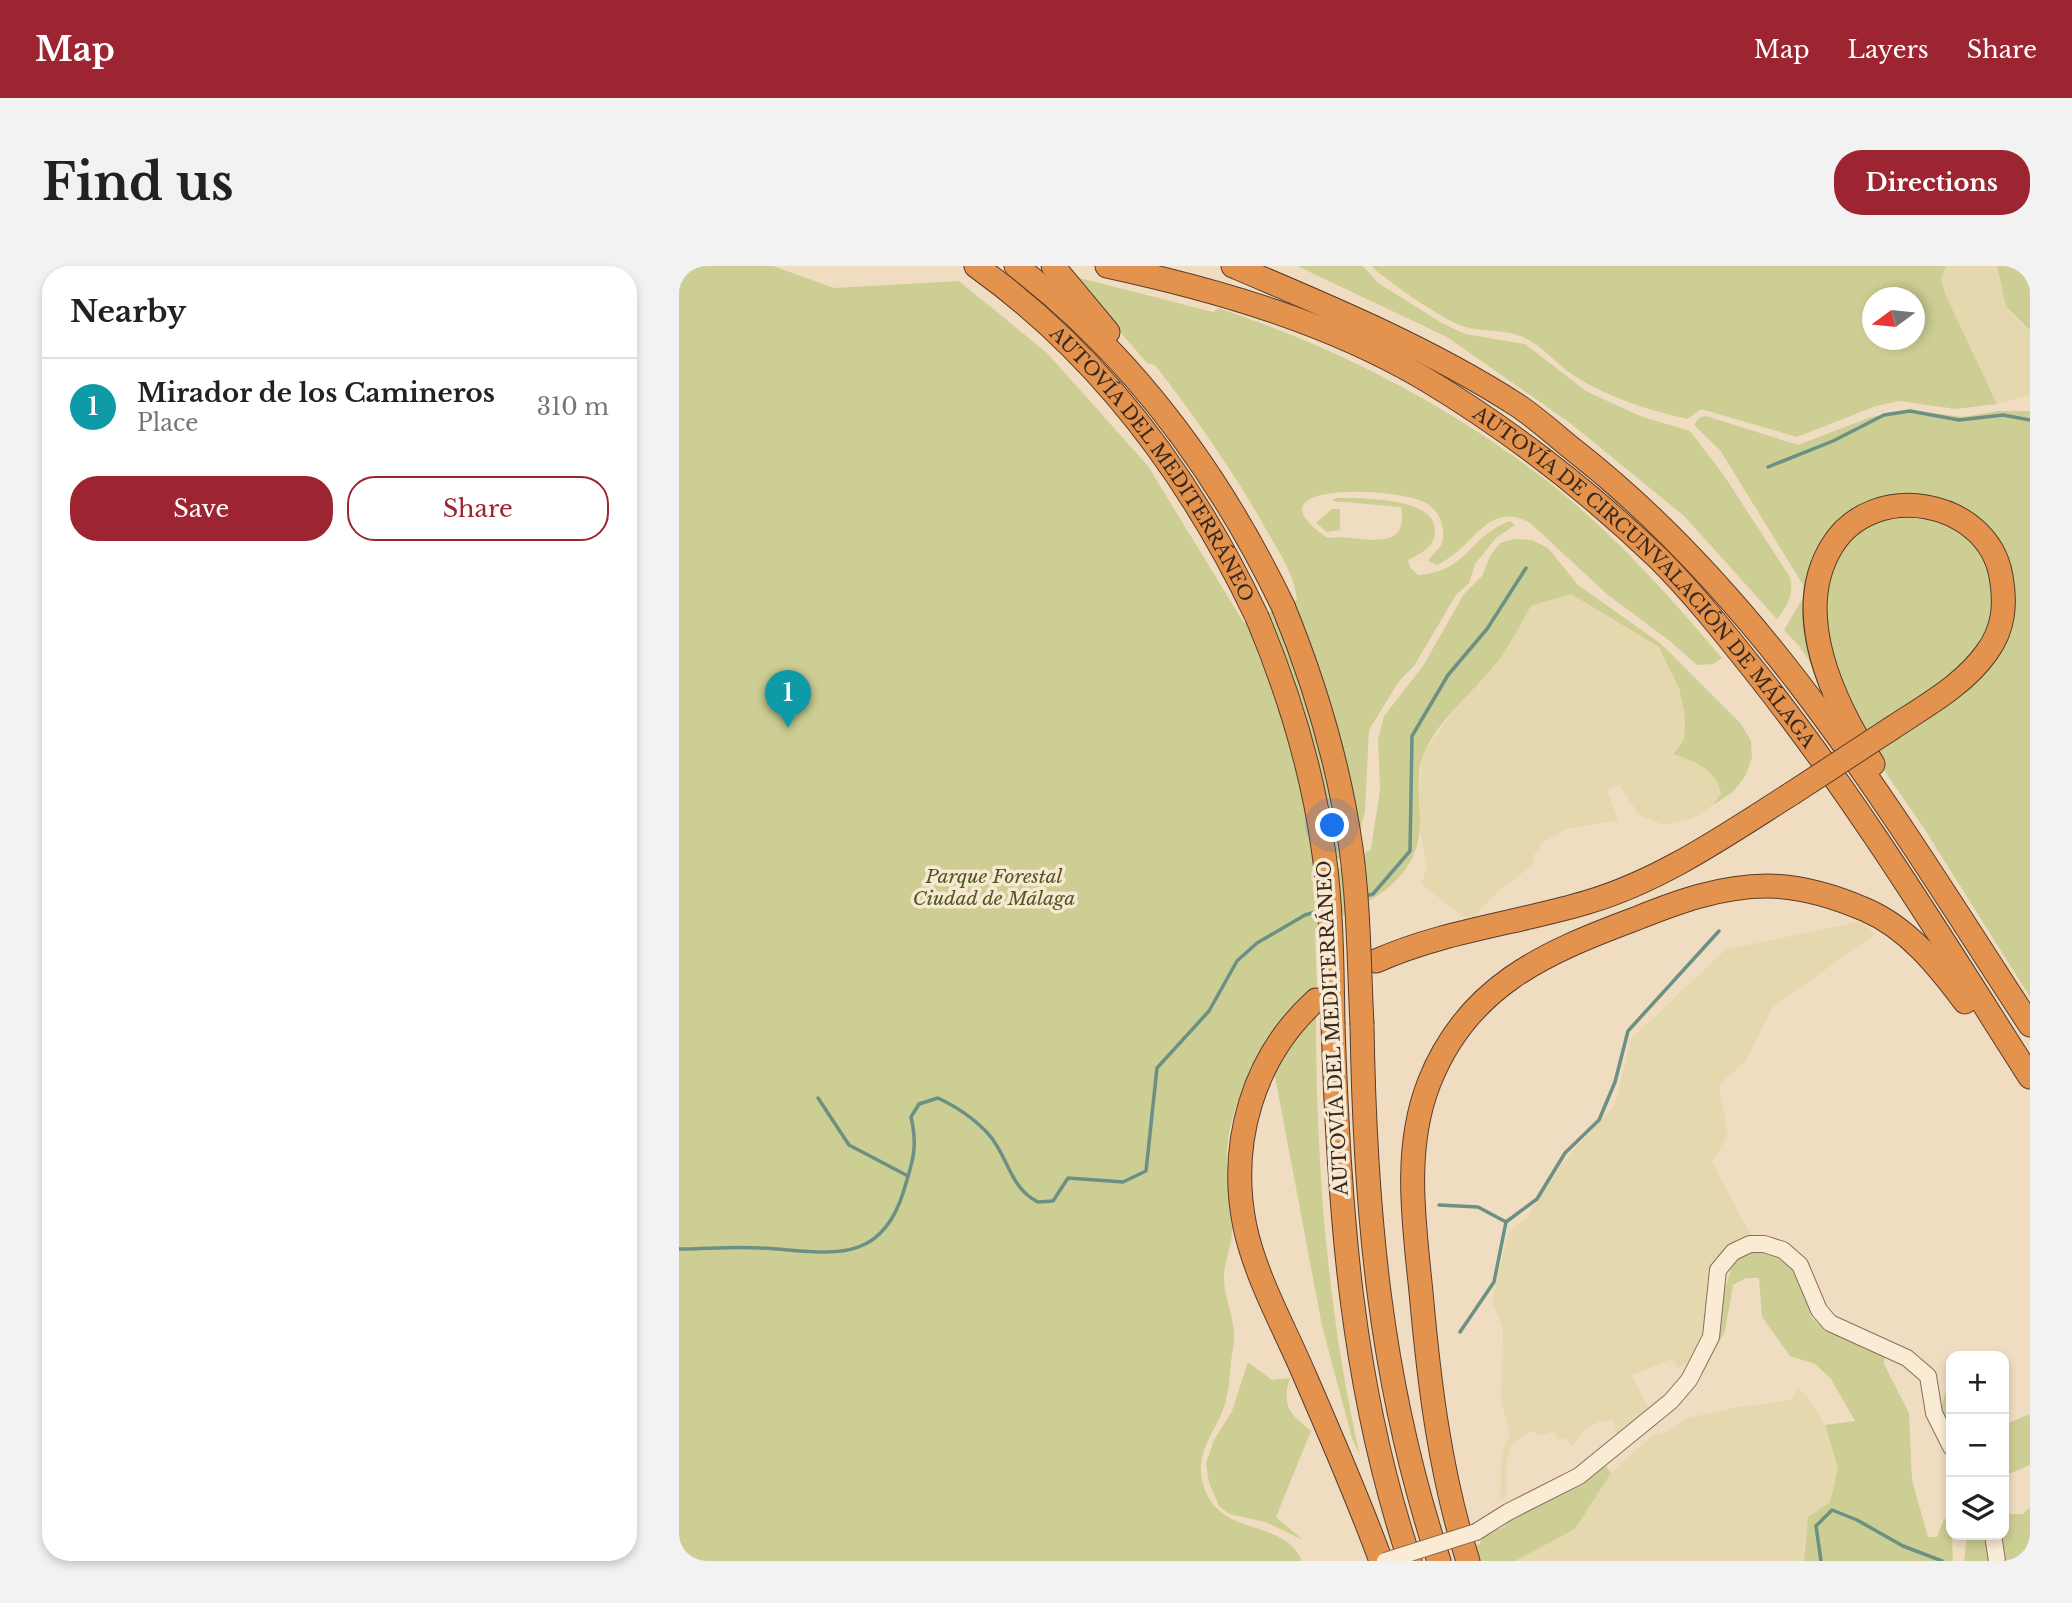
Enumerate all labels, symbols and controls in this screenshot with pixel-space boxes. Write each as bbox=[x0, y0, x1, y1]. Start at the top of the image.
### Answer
text: Map bbox=[35, 29, 115, 70]
text: Map bbox=[1754, 35, 1810, 64]
text: Layers bbox=[1848, 35, 1929, 64]
text: Share bbox=[1967, 35, 2037, 64]
button: Directions bbox=[1834, 150, 2030, 215]
text: Find us bbox=[42, 152, 234, 213]
north arrow bbox=[1862, 287, 1925, 350]
text: Nearby bbox=[70, 293, 186, 330]
street label: AUTOVÍA DEL MEDITERRÁNEO bbox=[1044, 321, 1259, 606]
text: Mirador de los Camineros bbox=[137, 377, 495, 409]
text: 1 bbox=[88, 393, 98, 421]
text: 310 m bbox=[537, 393, 609, 421]
street label: AUTOVÍA DE CIRCUNVALACIÓN DE MÁLAGA bbox=[1468, 401, 1820, 753]
text: Place bbox=[137, 409, 199, 437]
button: Save bbox=[70, 476, 333, 541]
button: Share bbox=[347, 476, 609, 541]
pin: 1 bbox=[765, 670, 811, 728]
your location bbox=[1315, 808, 1349, 842]
street label: AUTOVÍA DEL MEDITERRÁNEO bbox=[1312, 860, 1353, 1197]
park label: Parque Forestal Ciudad de Málaga bbox=[913, 865, 1076, 910]
map controls bbox=[1946, 1351, 2009, 1540]
button: + bbox=[1946, 1351, 2009, 1414]
button: − bbox=[1946, 1414, 2009, 1477]
button: layers bbox=[1946, 1477, 2009, 1540]

